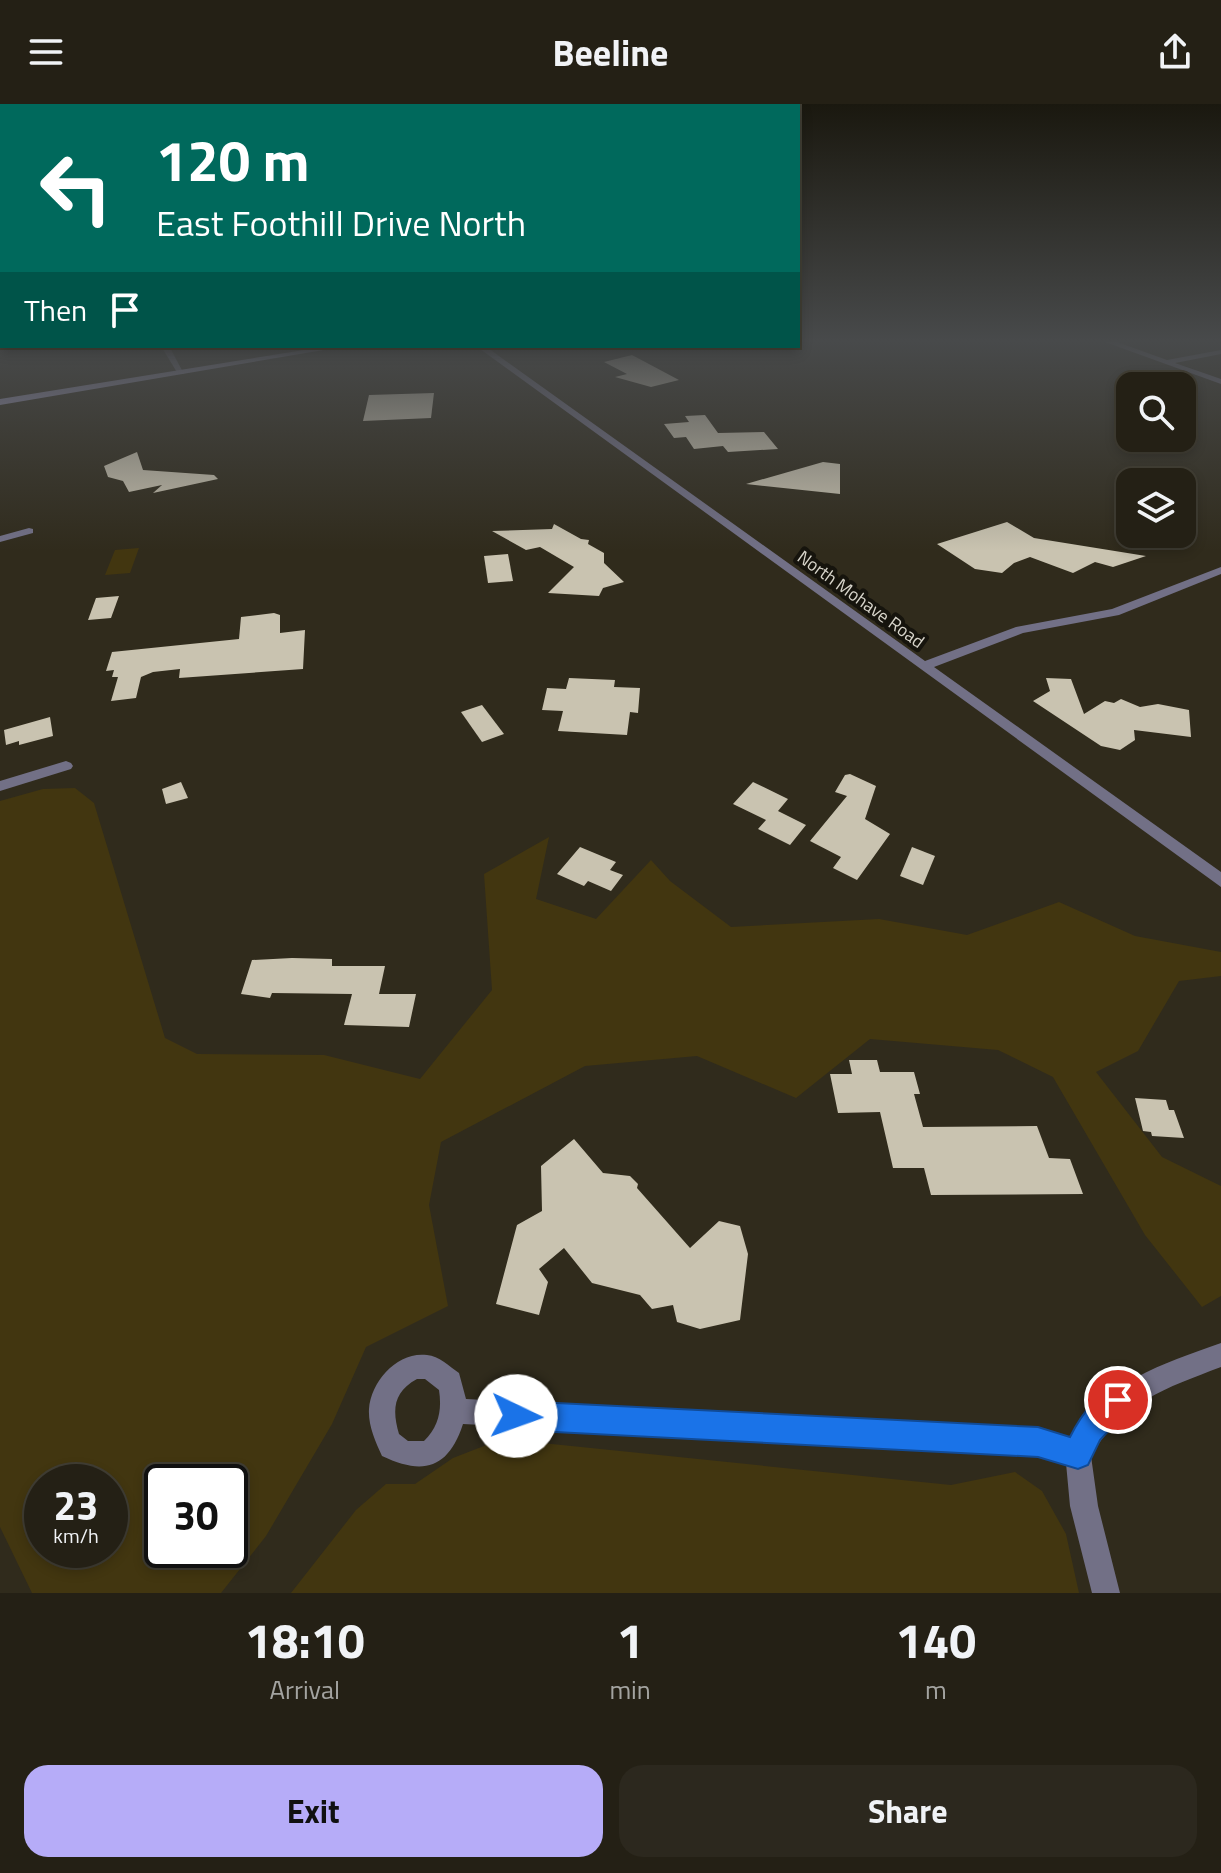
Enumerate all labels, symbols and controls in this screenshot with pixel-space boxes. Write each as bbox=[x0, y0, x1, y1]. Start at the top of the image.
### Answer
text: Beeline bbox=[553, 25, 668, 80]
icon: menu bbox=[24, 30, 68, 74]
icon: share bbox=[1153, 30, 1197, 74]
text: 120 m bbox=[156, 118, 309, 203]
icon: left bbox=[24, 136, 128, 240]
text: East Foothill Drive North bbox=[156, 195, 526, 250]
text: Then bbox=[24, 287, 87, 333]
icon: arrive bbox=[103, 288, 147, 332]
map controls bbox=[1116, 372, 1196, 548]
button: search bbox=[1116, 372, 1196, 452]
button: layers bbox=[1116, 468, 1196, 548]
street label: North Mohave Road bbox=[792, 544, 930, 654]
pin bbox=[1084, 1366, 1152, 1434]
position arrow bbox=[474, 1374, 558, 1458]
icon: arrive bbox=[1096, 1378, 1140, 1422]
speed limit sign: 30 bbox=[144, 1464, 248, 1568]
text: 23 bbox=[54, 1475, 98, 1536]
text: km/h bbox=[53, 1520, 99, 1551]
text: 18:10 bbox=[245, 1604, 365, 1677]
text: 1 bbox=[617, 1604, 644, 1677]
text: 140 bbox=[896, 1604, 976, 1677]
text: Arrival bbox=[269, 1670, 340, 1709]
text: min bbox=[609, 1670, 651, 1709]
text: m bbox=[925, 1670, 947, 1709]
button: Exit bbox=[24, 1765, 603, 1857]
button: Share bbox=[619, 1765, 1197, 1857]

